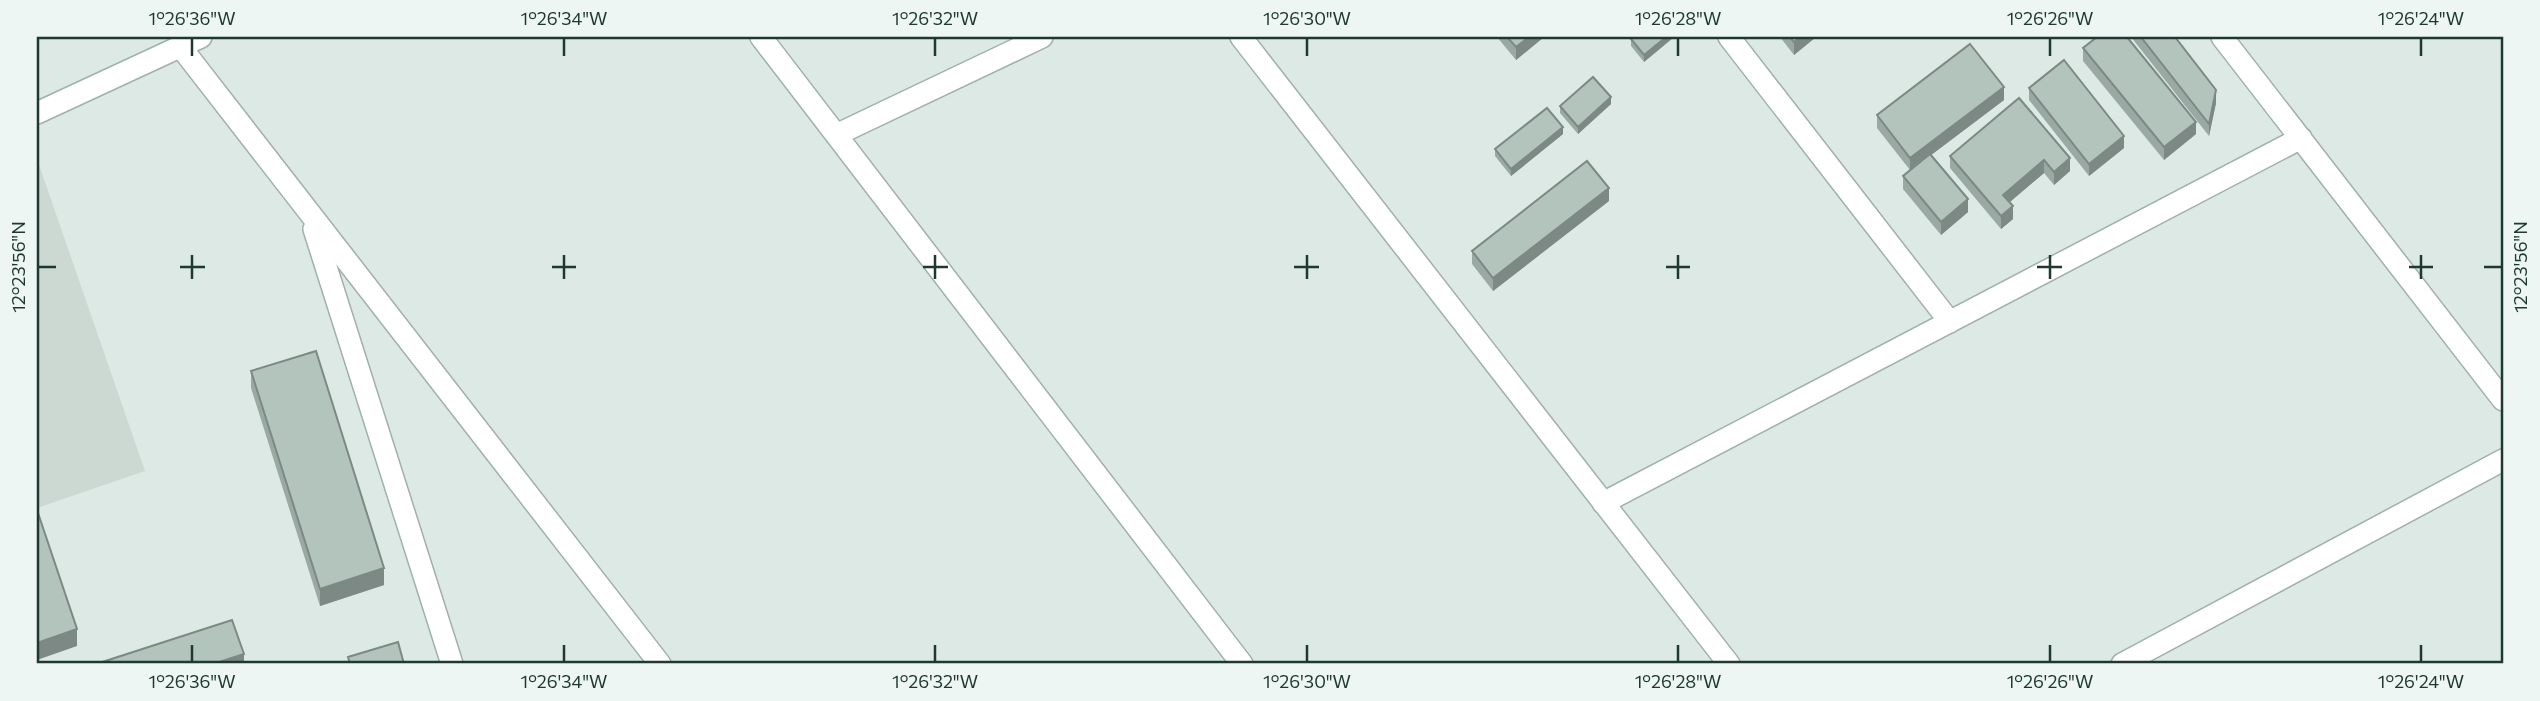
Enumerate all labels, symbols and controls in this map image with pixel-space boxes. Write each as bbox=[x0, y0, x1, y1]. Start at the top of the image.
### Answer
text: 1°26'36"W bbox=[148, 7, 236, 29]
text: 1°26'34"W bbox=[521, 7, 607, 29]
text: 1°26'32"W bbox=[892, 7, 978, 29]
text: 1°26'30"W bbox=[1263, 7, 1351, 29]
text: 1°26'28"W bbox=[1635, 7, 1721, 29]
text: 1°26'26"W bbox=[2007, 7, 2093, 29]
text: 1°26'24"W bbox=[2378, 7, 2464, 29]
text: 12°23'56"N bbox=[7, 221, 29, 313]
text: 12°23'56"N bbox=[2509, 221, 2531, 313]
text: 1°26'36"W bbox=[148, 670, 236, 692]
text: 1°26'34"W bbox=[521, 670, 607, 692]
text: 1°26'32"W bbox=[892, 670, 978, 692]
text: 1°26'30"W bbox=[1263, 670, 1351, 692]
text: 1°26'28"W bbox=[1635, 670, 1721, 692]
text: 1°26'26"W bbox=[2007, 670, 2093, 692]
text: 1°26'24"W bbox=[2378, 670, 2464, 692]

